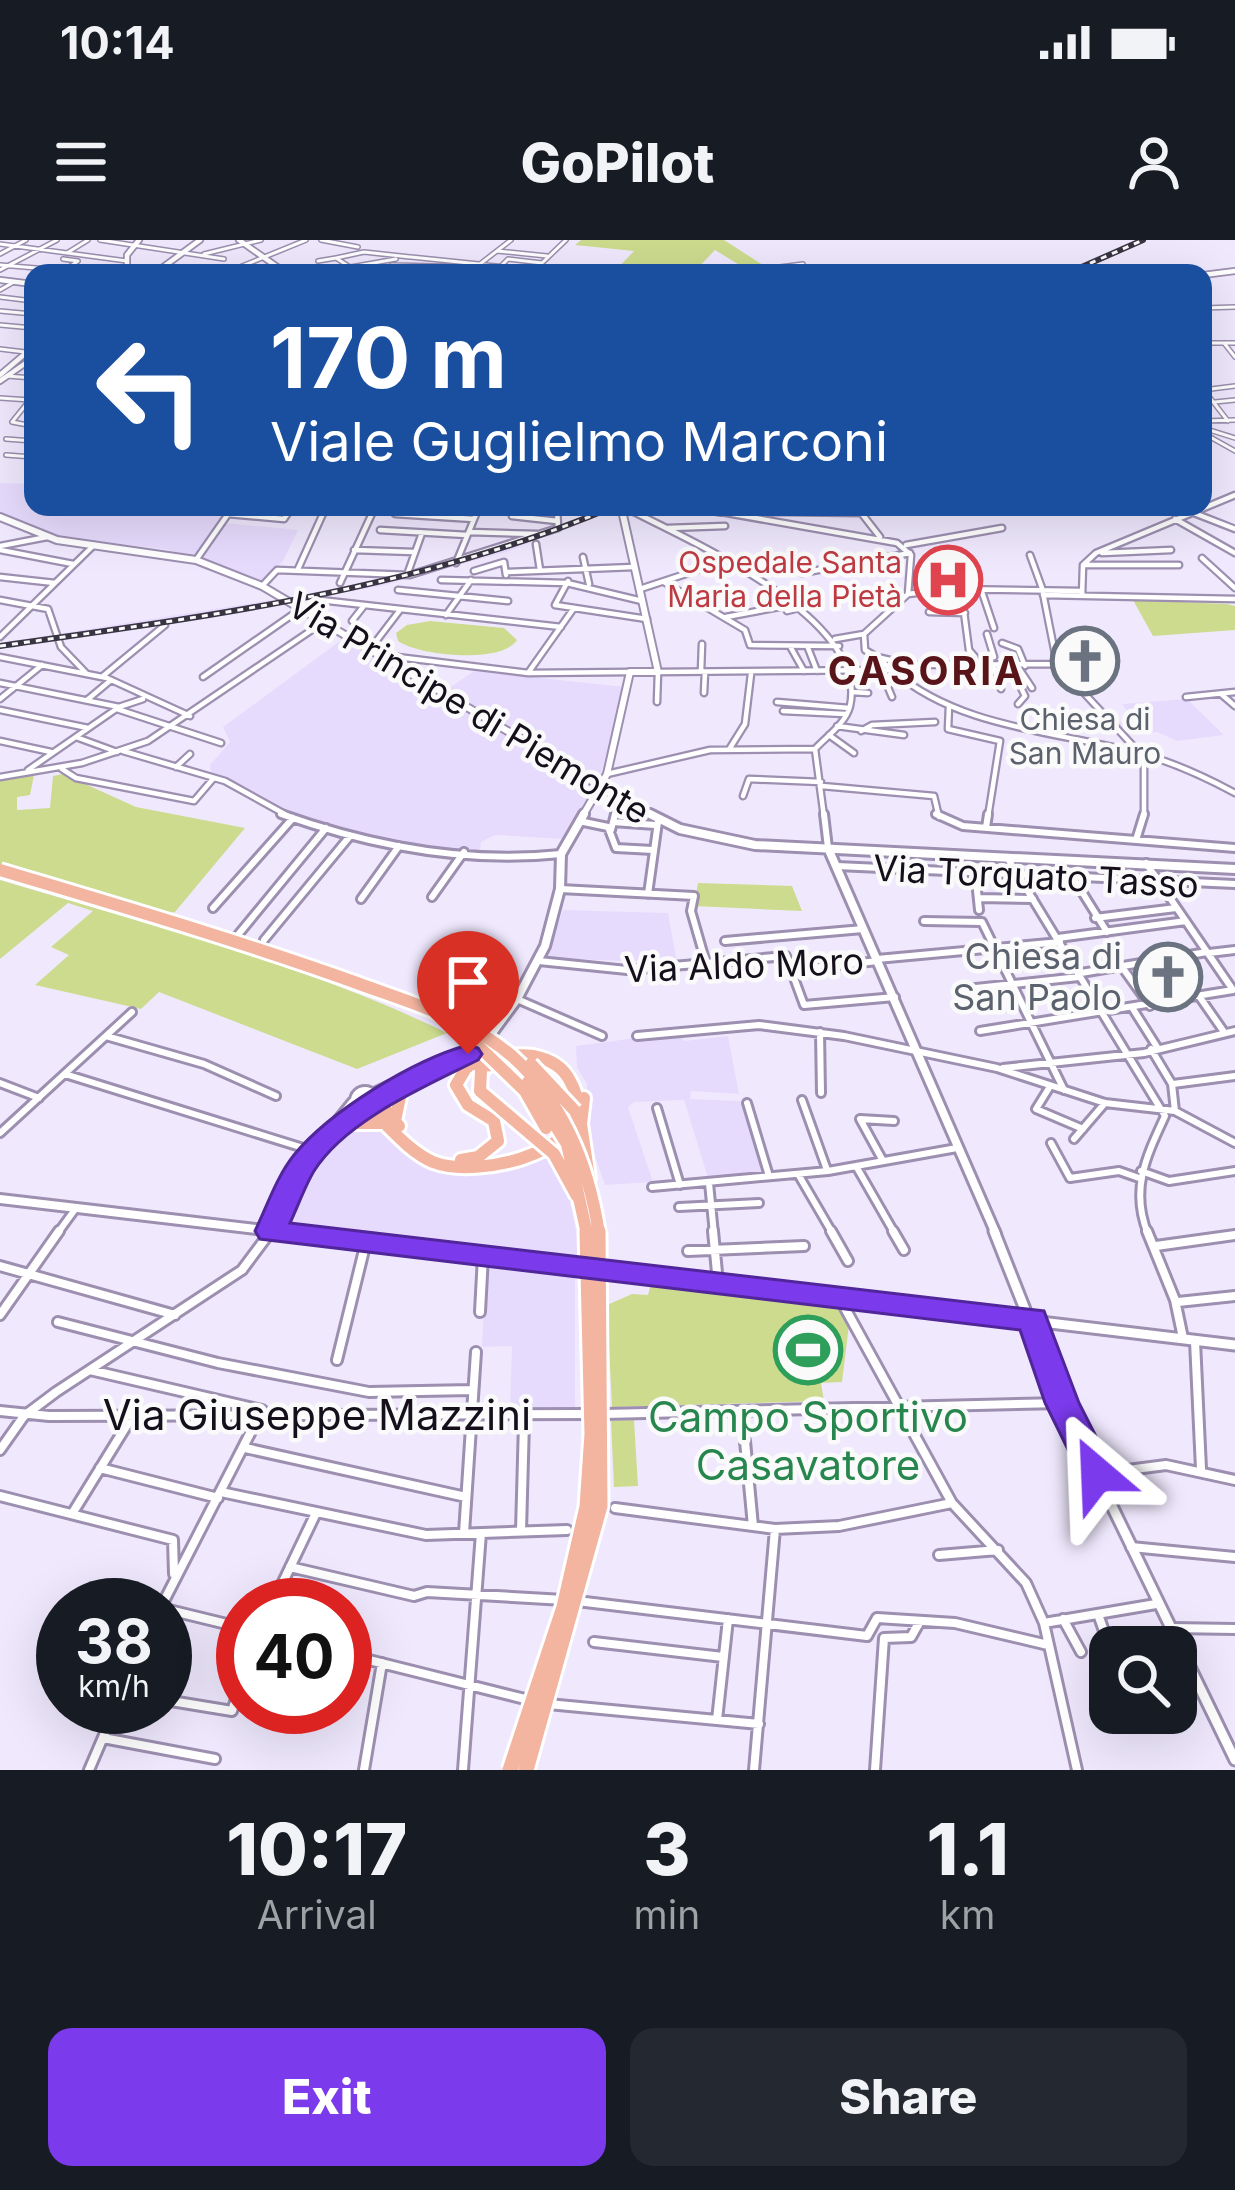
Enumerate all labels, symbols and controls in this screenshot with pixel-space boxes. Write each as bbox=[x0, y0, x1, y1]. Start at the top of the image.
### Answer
text: 10:14 bbox=[60, 15, 175, 70]
icon: menu bbox=[48, 129, 114, 195]
icon: person bbox=[1121, 129, 1187, 195]
text: GoPilot bbox=[521, 130, 714, 195]
text: 170 m bbox=[270, 307, 507, 408]
icon: left bbox=[72, 312, 228, 468]
text: Viale Guglielmo Marconi bbox=[270, 409, 888, 474]
place label: Ospedale Santa Maria della Pietà bbox=[667, 544, 902, 614]
hospital icon: Ospedale Santa Maria della Pietà bbox=[913, 545, 983, 615]
street label: Via Principe di Piemonte bbox=[280, 583, 658, 833]
church icon: Chiesa di San Mauro bbox=[1050, 626, 1120, 696]
district label: CASORIA bbox=[828, 647, 1026, 694]
place label: Chiesa di San Mauro bbox=[1009, 701, 1161, 771]
street label: Via Torquato Tasso bbox=[872, 846, 1200, 906]
pin bbox=[417, 931, 519, 1054]
place label: Chiesa di San Paolo bbox=[952, 934, 1122, 1019]
street label: Via Aldo Moro bbox=[623, 939, 865, 991]
church icon: Chiesa di San Paolo bbox=[1133, 942, 1203, 1012]
icon: arrive bbox=[435, 949, 501, 1015]
sports icon: Campo Sportivo Casavatore bbox=[773, 1315, 843, 1385]
street label: Via Giuseppe Mazzini bbox=[103, 1389, 531, 1440]
place label: Campo Sportivo Casavatore bbox=[648, 1391, 968, 1490]
position arrow bbox=[1034, 1411, 1160, 1537]
speed limit sign: 40 bbox=[216, 1578, 372, 1734]
text: 38 bbox=[75, 1605, 153, 1677]
map controls bbox=[1089, 1626, 1197, 1734]
button: search bbox=[1089, 1626, 1197, 1734]
text: km/h bbox=[78, 1668, 150, 1704]
text: 10:17 bbox=[226, 1805, 407, 1892]
text: 3 bbox=[643, 1805, 691, 1892]
text: 1.1 bbox=[926, 1805, 1009, 1892]
text: Arrival bbox=[257, 1891, 377, 1938]
text: min bbox=[634, 1891, 700, 1938]
text: km bbox=[940, 1891, 995, 1938]
button: Exit bbox=[48, 2028, 606, 2166]
button: Share bbox=[630, 2028, 1187, 2166]

